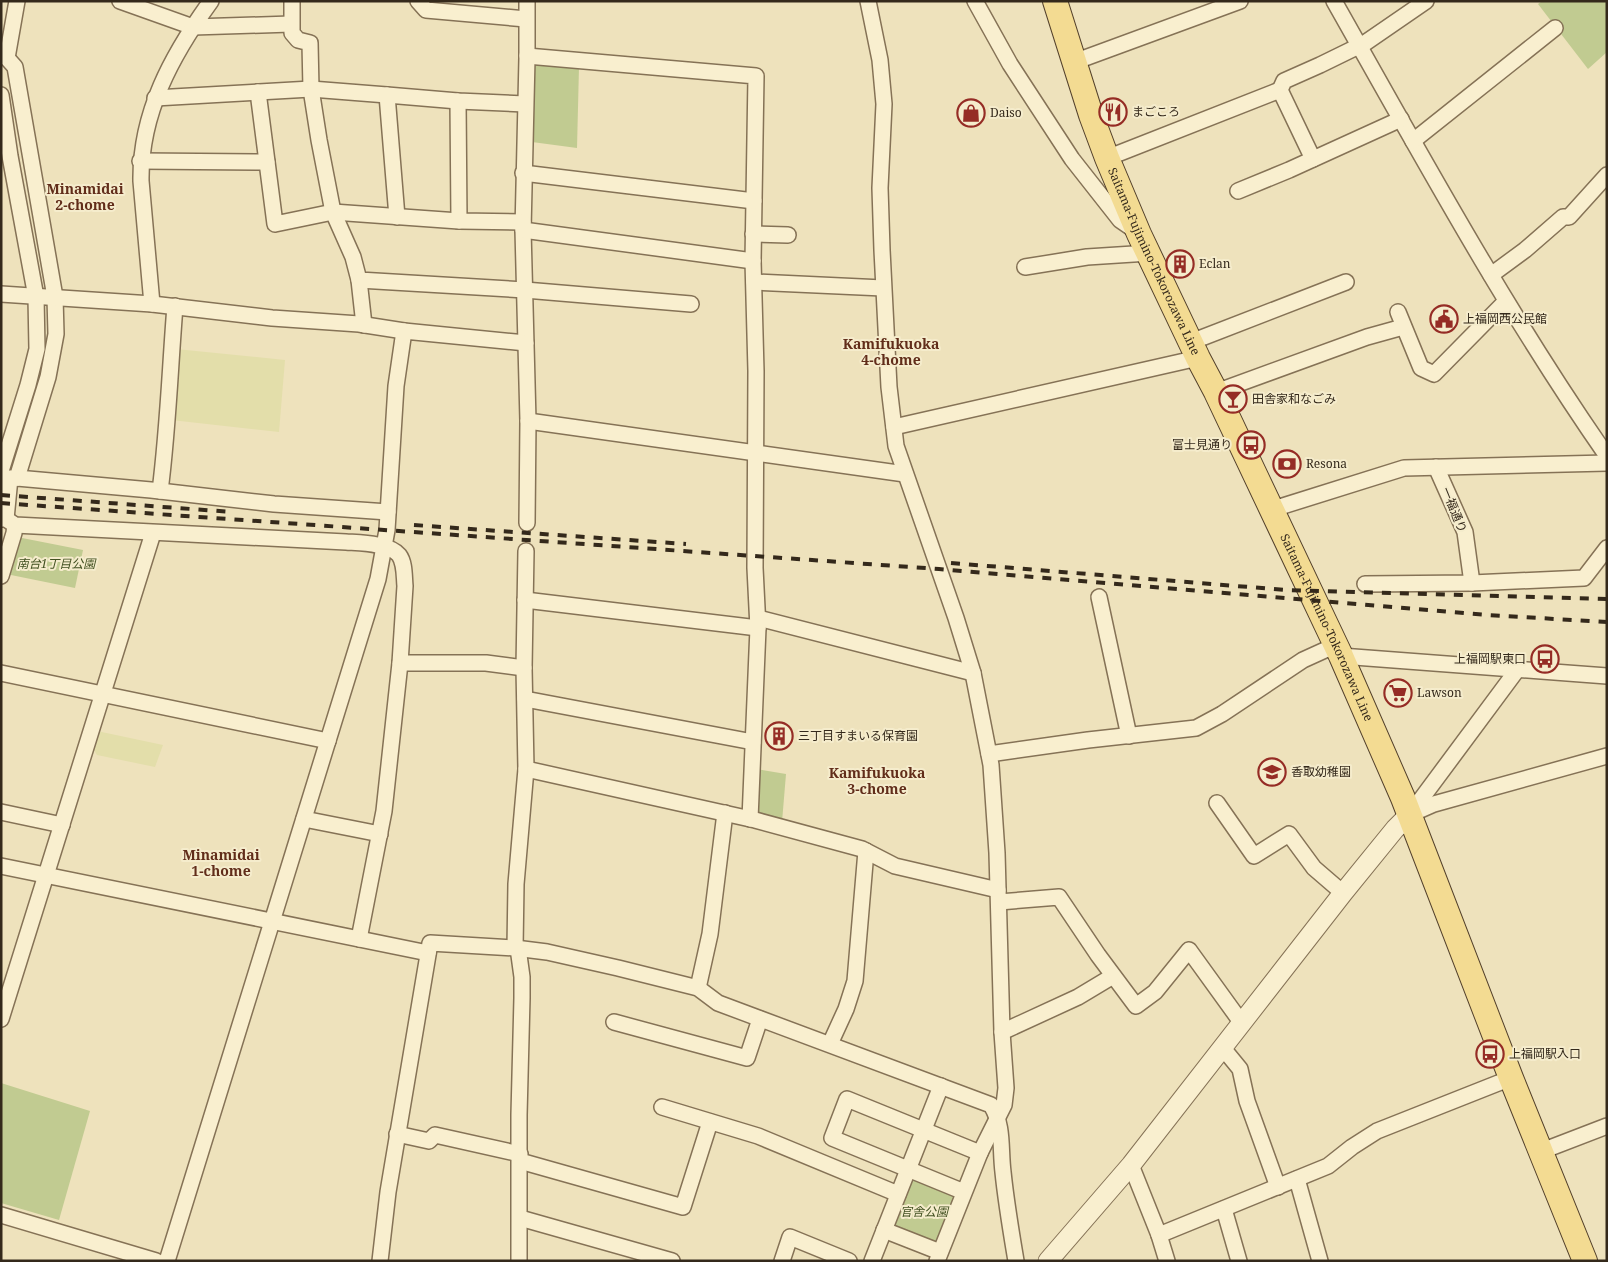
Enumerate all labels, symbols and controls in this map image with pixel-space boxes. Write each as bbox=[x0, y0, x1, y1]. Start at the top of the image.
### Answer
restaurant icon: まごころ bbox=[1098, 97, 1128, 127]
shop icon: Daiso bbox=[956, 98, 986, 128]
place label: まごころ bbox=[1132, 103, 1180, 120]
place label: Daiso bbox=[990, 104, 1022, 121]
street label: Saitama-Fujimino-Tokorozawa Line bbox=[1104, 165, 1204, 358]
district label: Minamidai 2-chome bbox=[46, 179, 124, 214]
building icon: Eclan bbox=[1165, 249, 1195, 279]
place label: Eclan bbox=[1199, 255, 1231, 272]
public building icon: 上福岡西公民館 bbox=[1429, 304, 1459, 334]
place label: 上福岡西公民館 bbox=[1463, 310, 1547, 327]
district label: Kamifukuoka 4-chome bbox=[843, 334, 939, 369]
bar icon: 田舎家和なごみ bbox=[1218, 384, 1248, 414]
place label: 田舎家和なごみ bbox=[1252, 390, 1336, 407]
bus stop icon: 富士見通り bbox=[1236, 430, 1266, 460]
place label: 富士見通り bbox=[1172, 436, 1232, 453]
bank icon: Resona bbox=[1272, 449, 1302, 479]
place label: Resona bbox=[1306, 455, 1347, 472]
street label: 一福通り bbox=[1438, 484, 1471, 535]
street label: Saitama-Fujimino-Tokorozawa Line bbox=[1276, 531, 1377, 724]
park label: 南台1丁目公園 bbox=[17, 555, 97, 572]
bus stop icon: 上福岡駅東口 bbox=[1530, 644, 1560, 674]
place label: 上福岡駅東口 bbox=[1454, 650, 1526, 667]
supermarket icon: Lawson bbox=[1383, 678, 1413, 708]
place label: Lawson bbox=[1417, 684, 1462, 701]
building icon: 三丁目すまいる保育園 bbox=[764, 721, 794, 751]
place label: 三丁目すまいる保育園 bbox=[798, 727, 918, 744]
school or university icon: 香取幼稚園 bbox=[1257, 757, 1287, 787]
district label: Kamifukuoka 3-chome bbox=[829, 763, 925, 798]
place label: 香取幼稚園 bbox=[1291, 763, 1351, 780]
district label: Minamidai 1-chome bbox=[182, 845, 260, 880]
bus stop icon: 上福岡駅入口 bbox=[1475, 1039, 1505, 1069]
place label: 上福岡駅入口 bbox=[1509, 1045, 1581, 1062]
park label: 官舎公園 bbox=[900, 1203, 950, 1220]

